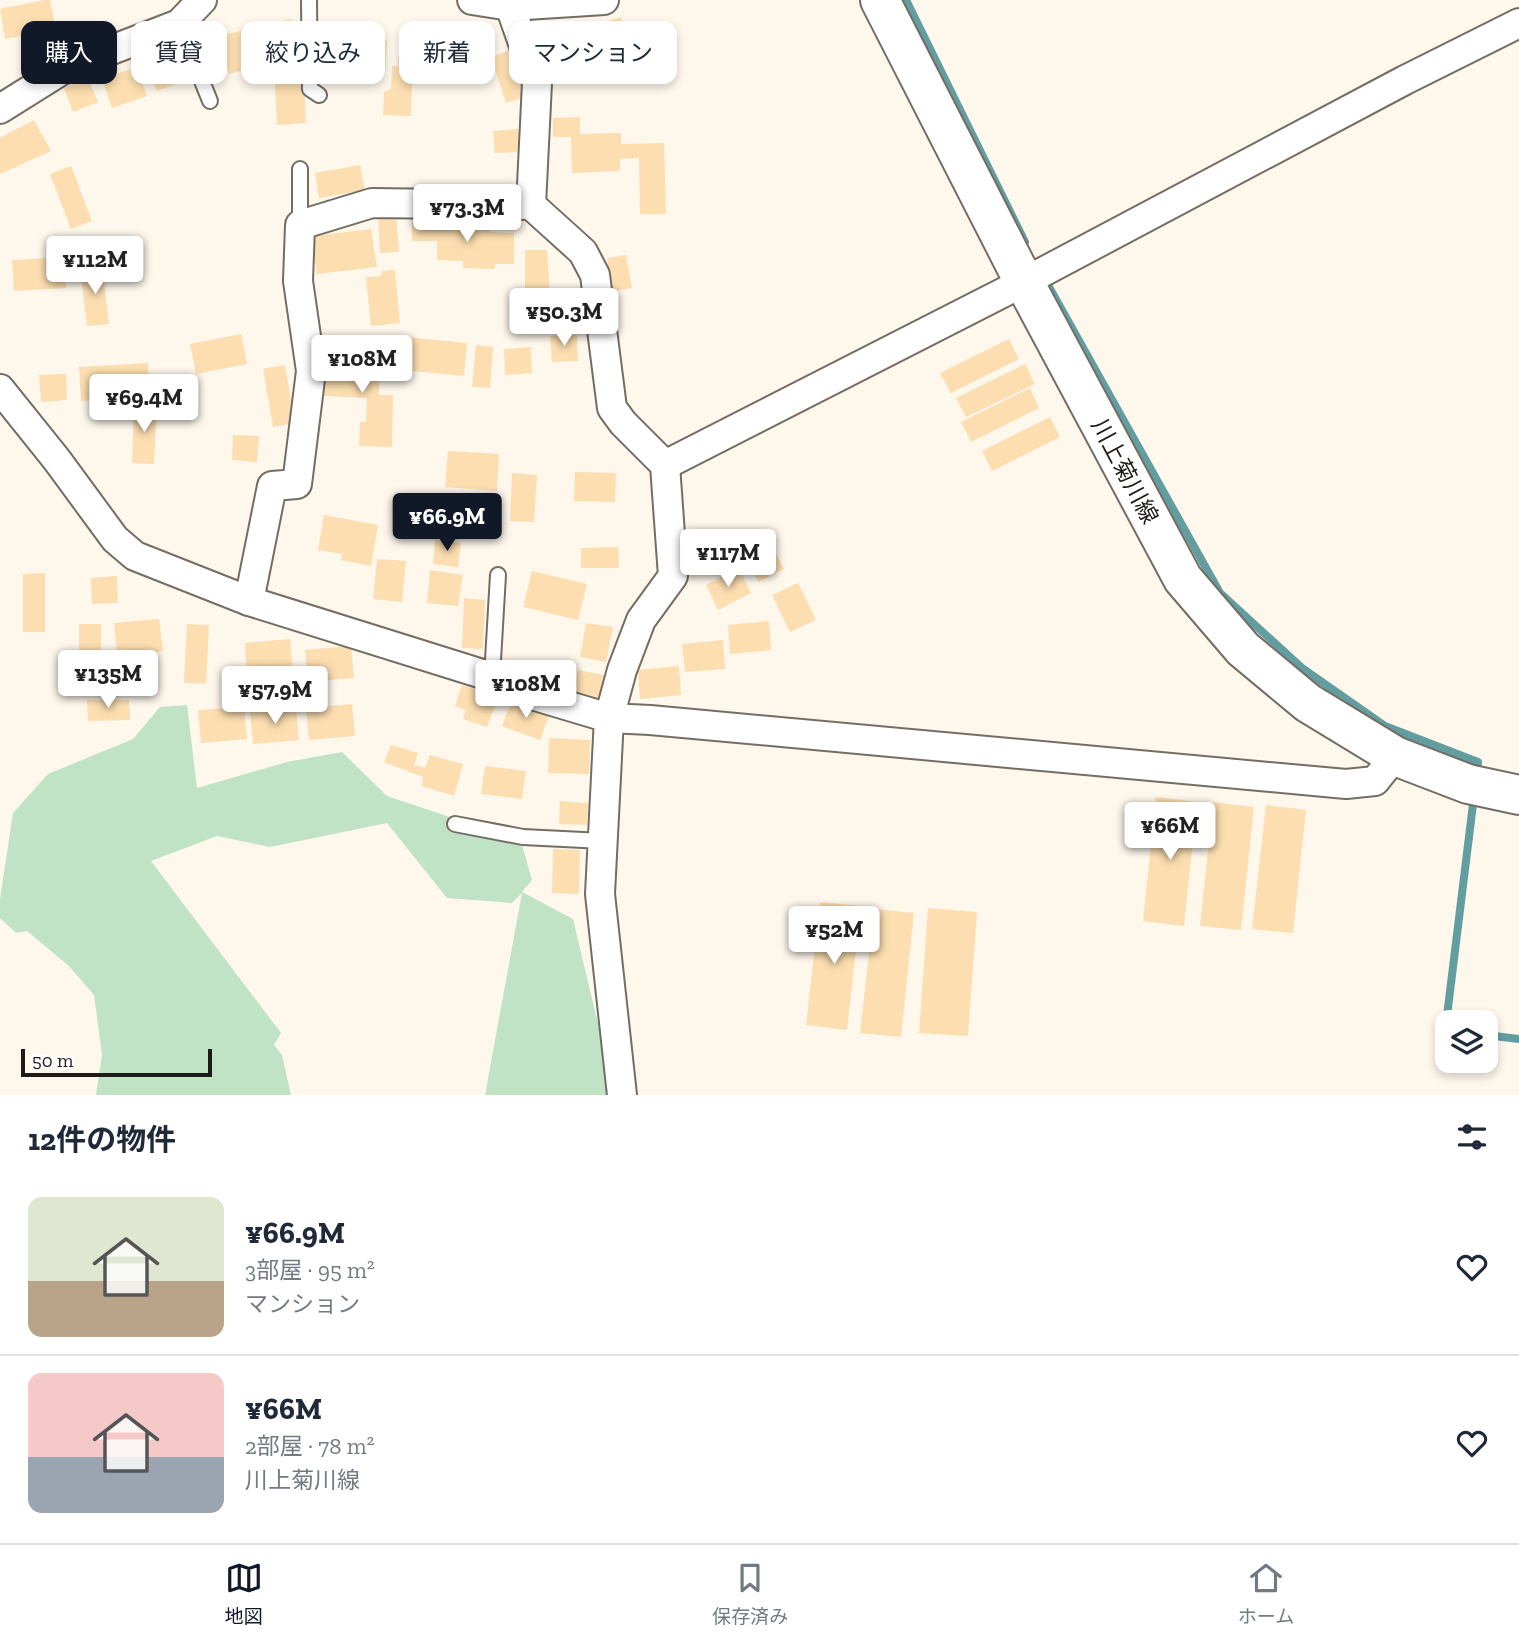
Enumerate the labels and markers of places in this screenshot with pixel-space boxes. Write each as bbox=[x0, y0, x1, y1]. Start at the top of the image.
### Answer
pin: ¥73.3M bbox=[410, 184, 524, 244]
pin: ¥112M bbox=[46, 236, 144, 296]
pin: ¥50.3M bbox=[507, 288, 621, 348]
pin: ¥108M bbox=[313, 336, 411, 395]
pin: ¥69.4M bbox=[87, 374, 201, 434]
pin: ¥66.9M bbox=[390, 494, 504, 553]
pin: ¥117M bbox=[679, 530, 777, 589]
pin: ¥135M bbox=[59, 650, 157, 710]
pin: ¥108M bbox=[477, 660, 575, 720]
pin: ¥57.9M bbox=[218, 666, 332, 726]
pin: ¥66M bbox=[1129, 802, 1211, 862]
pin: ¥52M bbox=[793, 906, 875, 966]

